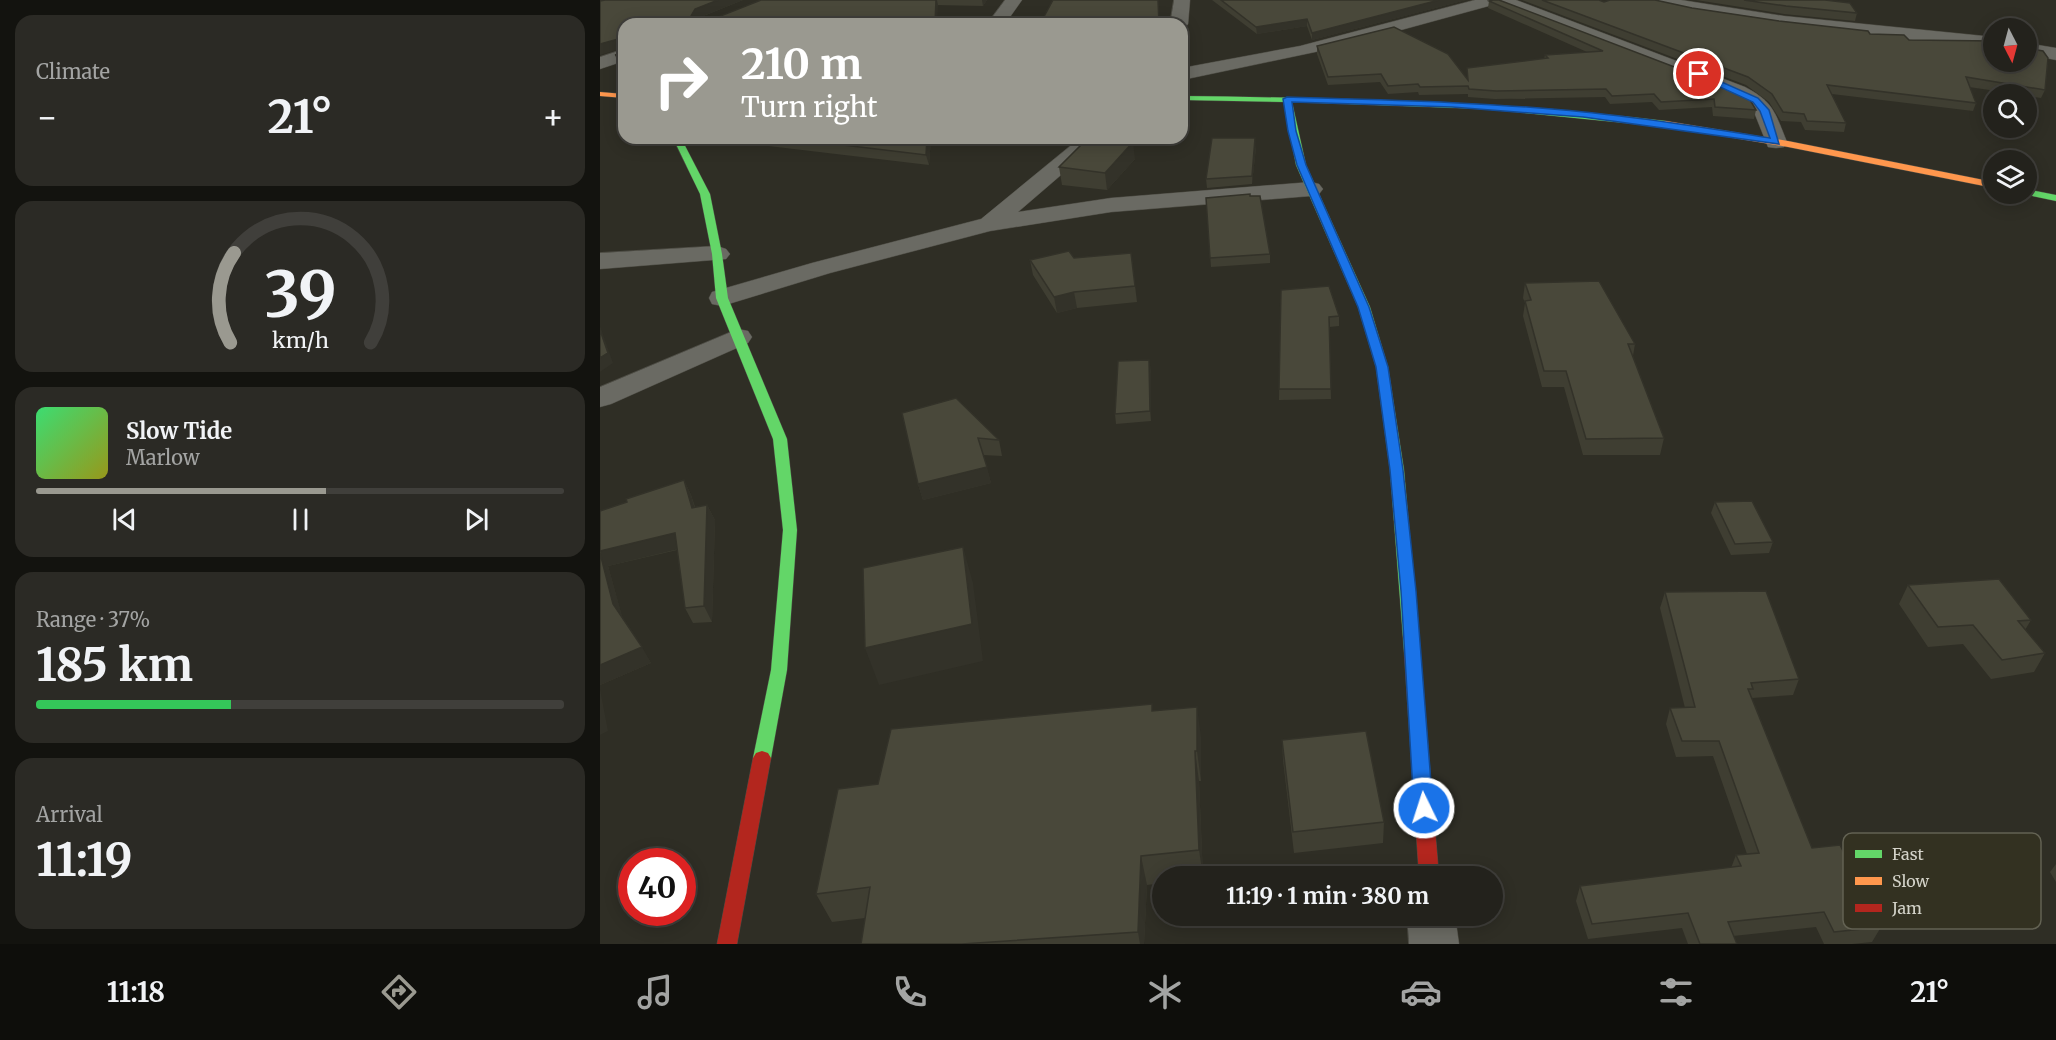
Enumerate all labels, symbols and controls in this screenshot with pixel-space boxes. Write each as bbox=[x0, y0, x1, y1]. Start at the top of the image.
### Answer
north arrow bbox=[1983, 18, 2037, 72]
map controls bbox=[1983, 18, 2037, 204]
text: 210 m bbox=[741, 38, 862, 90]
icon: right bbox=[642, 42, 720, 120]
pin bbox=[1673, 48, 1724, 99]
icon: arrive bbox=[1682, 57, 1715, 90]
text: Climate bbox=[36, 59, 110, 84]
button: search bbox=[1983, 84, 2037, 138]
text: 21° bbox=[267, 89, 333, 145]
text: Turn right bbox=[741, 90, 878, 124]
text: − bbox=[36, 97, 58, 138]
text: + bbox=[542, 97, 564, 138]
button: layers bbox=[1983, 150, 2037, 204]
text: 39 bbox=[264, 256, 336, 334]
text: km/h bbox=[272, 328, 328, 355]
text: Slow Tide bbox=[126, 417, 232, 445]
text: Marlow bbox=[126, 445, 200, 470]
icon: previous bbox=[108, 503, 141, 536]
icon: pause bbox=[284, 503, 317, 536]
icon: next bbox=[460, 503, 493, 536]
text: Range · 37% bbox=[36, 607, 150, 632]
text: 185 km bbox=[36, 637, 193, 693]
position arrow bbox=[1392, 776, 1456, 840]
text: Arrival bbox=[36, 802, 103, 827]
text: 11:19 bbox=[36, 832, 133, 888]
legend bbox=[1843, 833, 2041, 929]
text: Fast bbox=[1892, 844, 1925, 864]
speed limit sign: 40 bbox=[618, 848, 696, 926]
text: Slow bbox=[1892, 871, 1930, 891]
text: 11:19 · 1 min · 380 m bbox=[1226, 882, 1429, 910]
text: Jam bbox=[1891, 898, 1922, 918]
icon: directions bbox=[378, 971, 420, 1013]
icon: music bbox=[634, 971, 676, 1013]
icon: phone bbox=[889, 971, 931, 1013]
icon: climate bbox=[1144, 971, 1186, 1013]
icon: car bbox=[1400, 971, 1442, 1013]
icon: filters bbox=[1655, 971, 1697, 1013]
text: 11:18 bbox=[107, 975, 165, 1009]
text: 21° bbox=[1910, 975, 1949, 1009]

